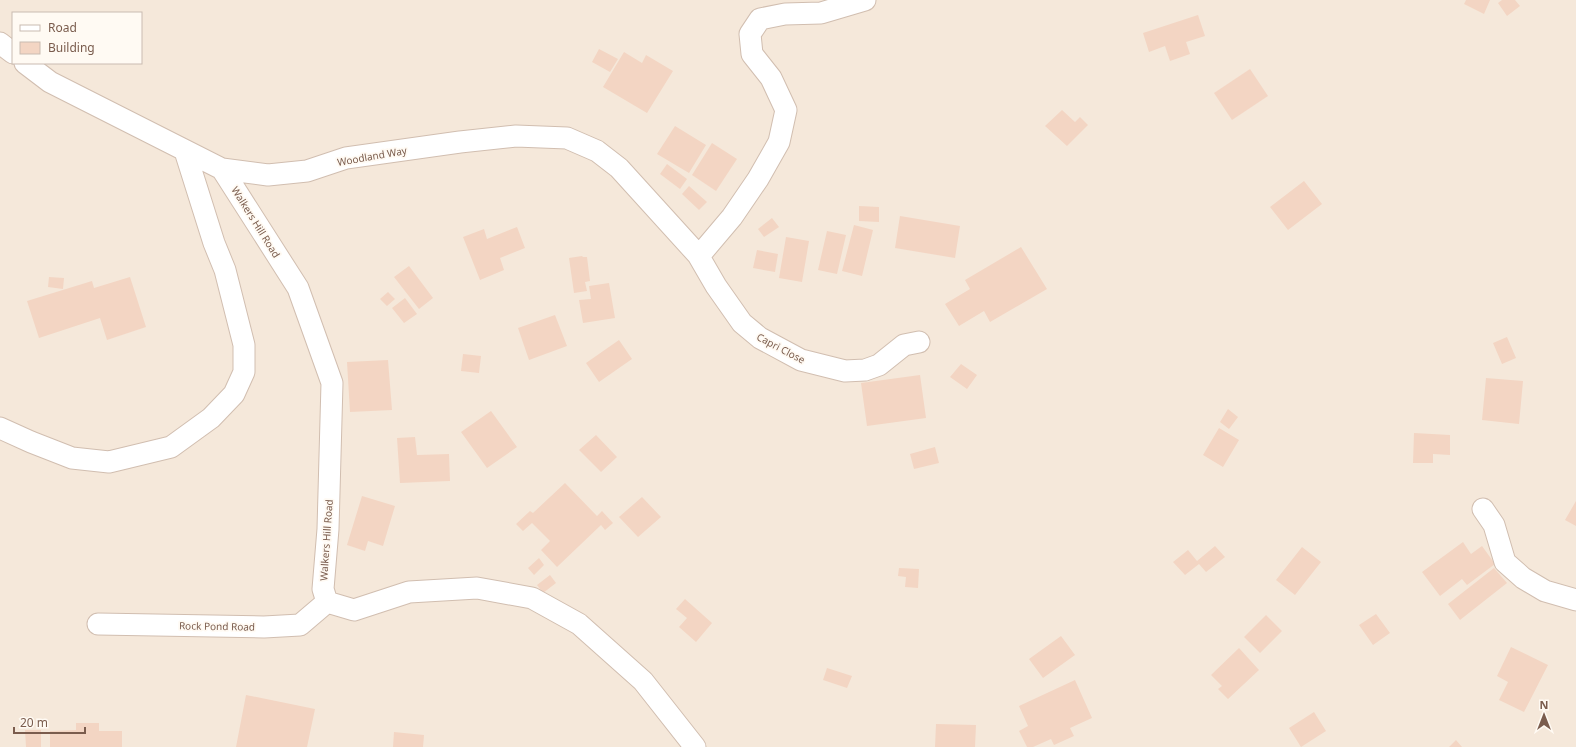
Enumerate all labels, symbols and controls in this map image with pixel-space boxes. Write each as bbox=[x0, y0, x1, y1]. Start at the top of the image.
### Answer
legend bbox=[12, 12, 142, 64]
text: Road bbox=[48, 19, 77, 36]
text: Building bbox=[48, 39, 95, 56]
street label: Woodland Way bbox=[336, 143, 409, 169]
street label: Walkers Hill Road bbox=[228, 184, 284, 260]
street label: Capri Close bbox=[754, 329, 808, 367]
street label: Walkers Hill Road bbox=[316, 499, 336, 581]
street label: Rock Pond Road bbox=[179, 618, 255, 634]
north arrow bbox=[1524, 695, 1564, 735]
text: N bbox=[1540, 697, 1548, 712]
scale bar bbox=[14, 709, 85, 735]
text: 20 m bbox=[20, 714, 48, 731]

